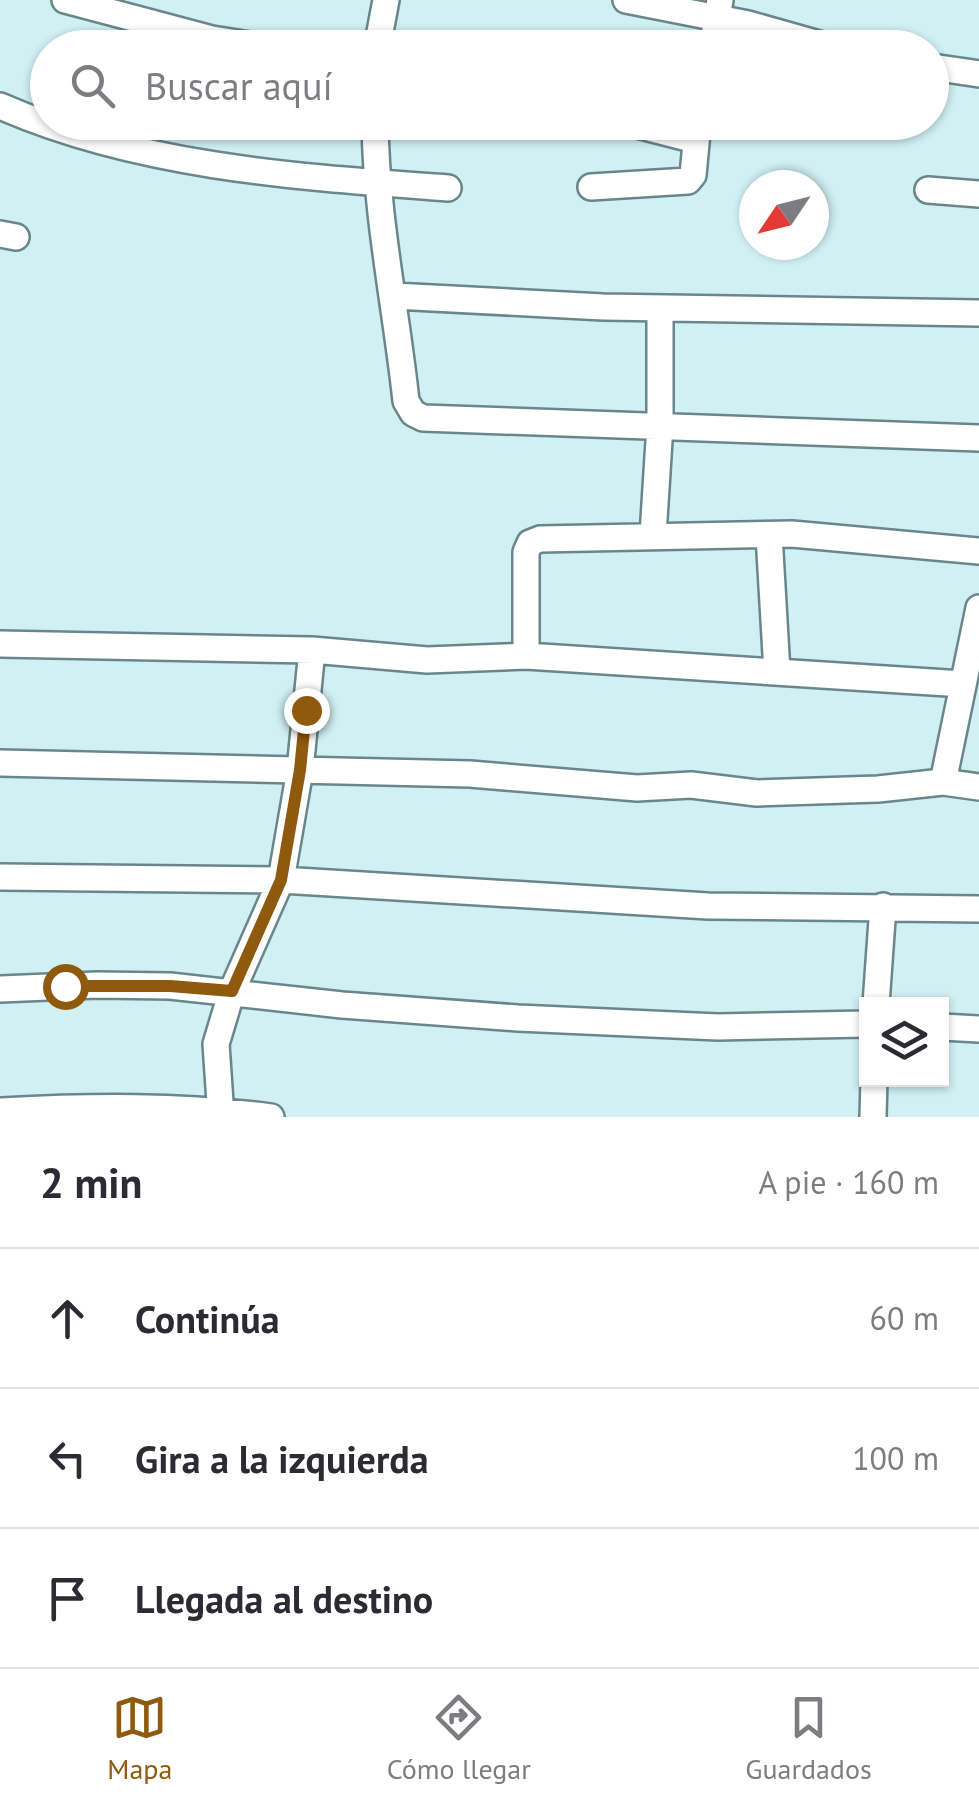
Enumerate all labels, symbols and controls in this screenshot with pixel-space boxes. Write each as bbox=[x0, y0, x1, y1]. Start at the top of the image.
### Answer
search box bbox=[30, 30, 949, 140]
icon: search bbox=[65, 58, 120, 113]
text: Buscar aquí bbox=[145, 61, 333, 110]
north arrow bbox=[739, 170, 829, 260]
route end bbox=[284, 688, 330, 734]
route start bbox=[43, 964, 89, 1010]
map controls bbox=[859, 997, 949, 1087]
button: layers bbox=[859, 997, 949, 1087]
text: 2 min bbox=[40, 1155, 142, 1210]
text: A pie · 160 m bbox=[758, 1161, 939, 1203]
icon: ahead bbox=[40, 1291, 95, 1346]
text: Continúa bbox=[135, 1294, 279, 1343]
text: 60 m bbox=[870, 1297, 939, 1339]
icon: left bbox=[40, 1431, 95, 1486]
text: Gira a la izquierda bbox=[135, 1434, 429, 1483]
text: 100 m bbox=[852, 1437, 939, 1479]
icon: arrive bbox=[40, 1571, 95, 1626]
text: Llegada al destino bbox=[135, 1574, 433, 1623]
tab: Mapa bbox=[107, 1690, 172, 1787]
tab: Cómo llegar bbox=[387, 1690, 531, 1787]
tab: Guardados bbox=[745, 1690, 872, 1787]

